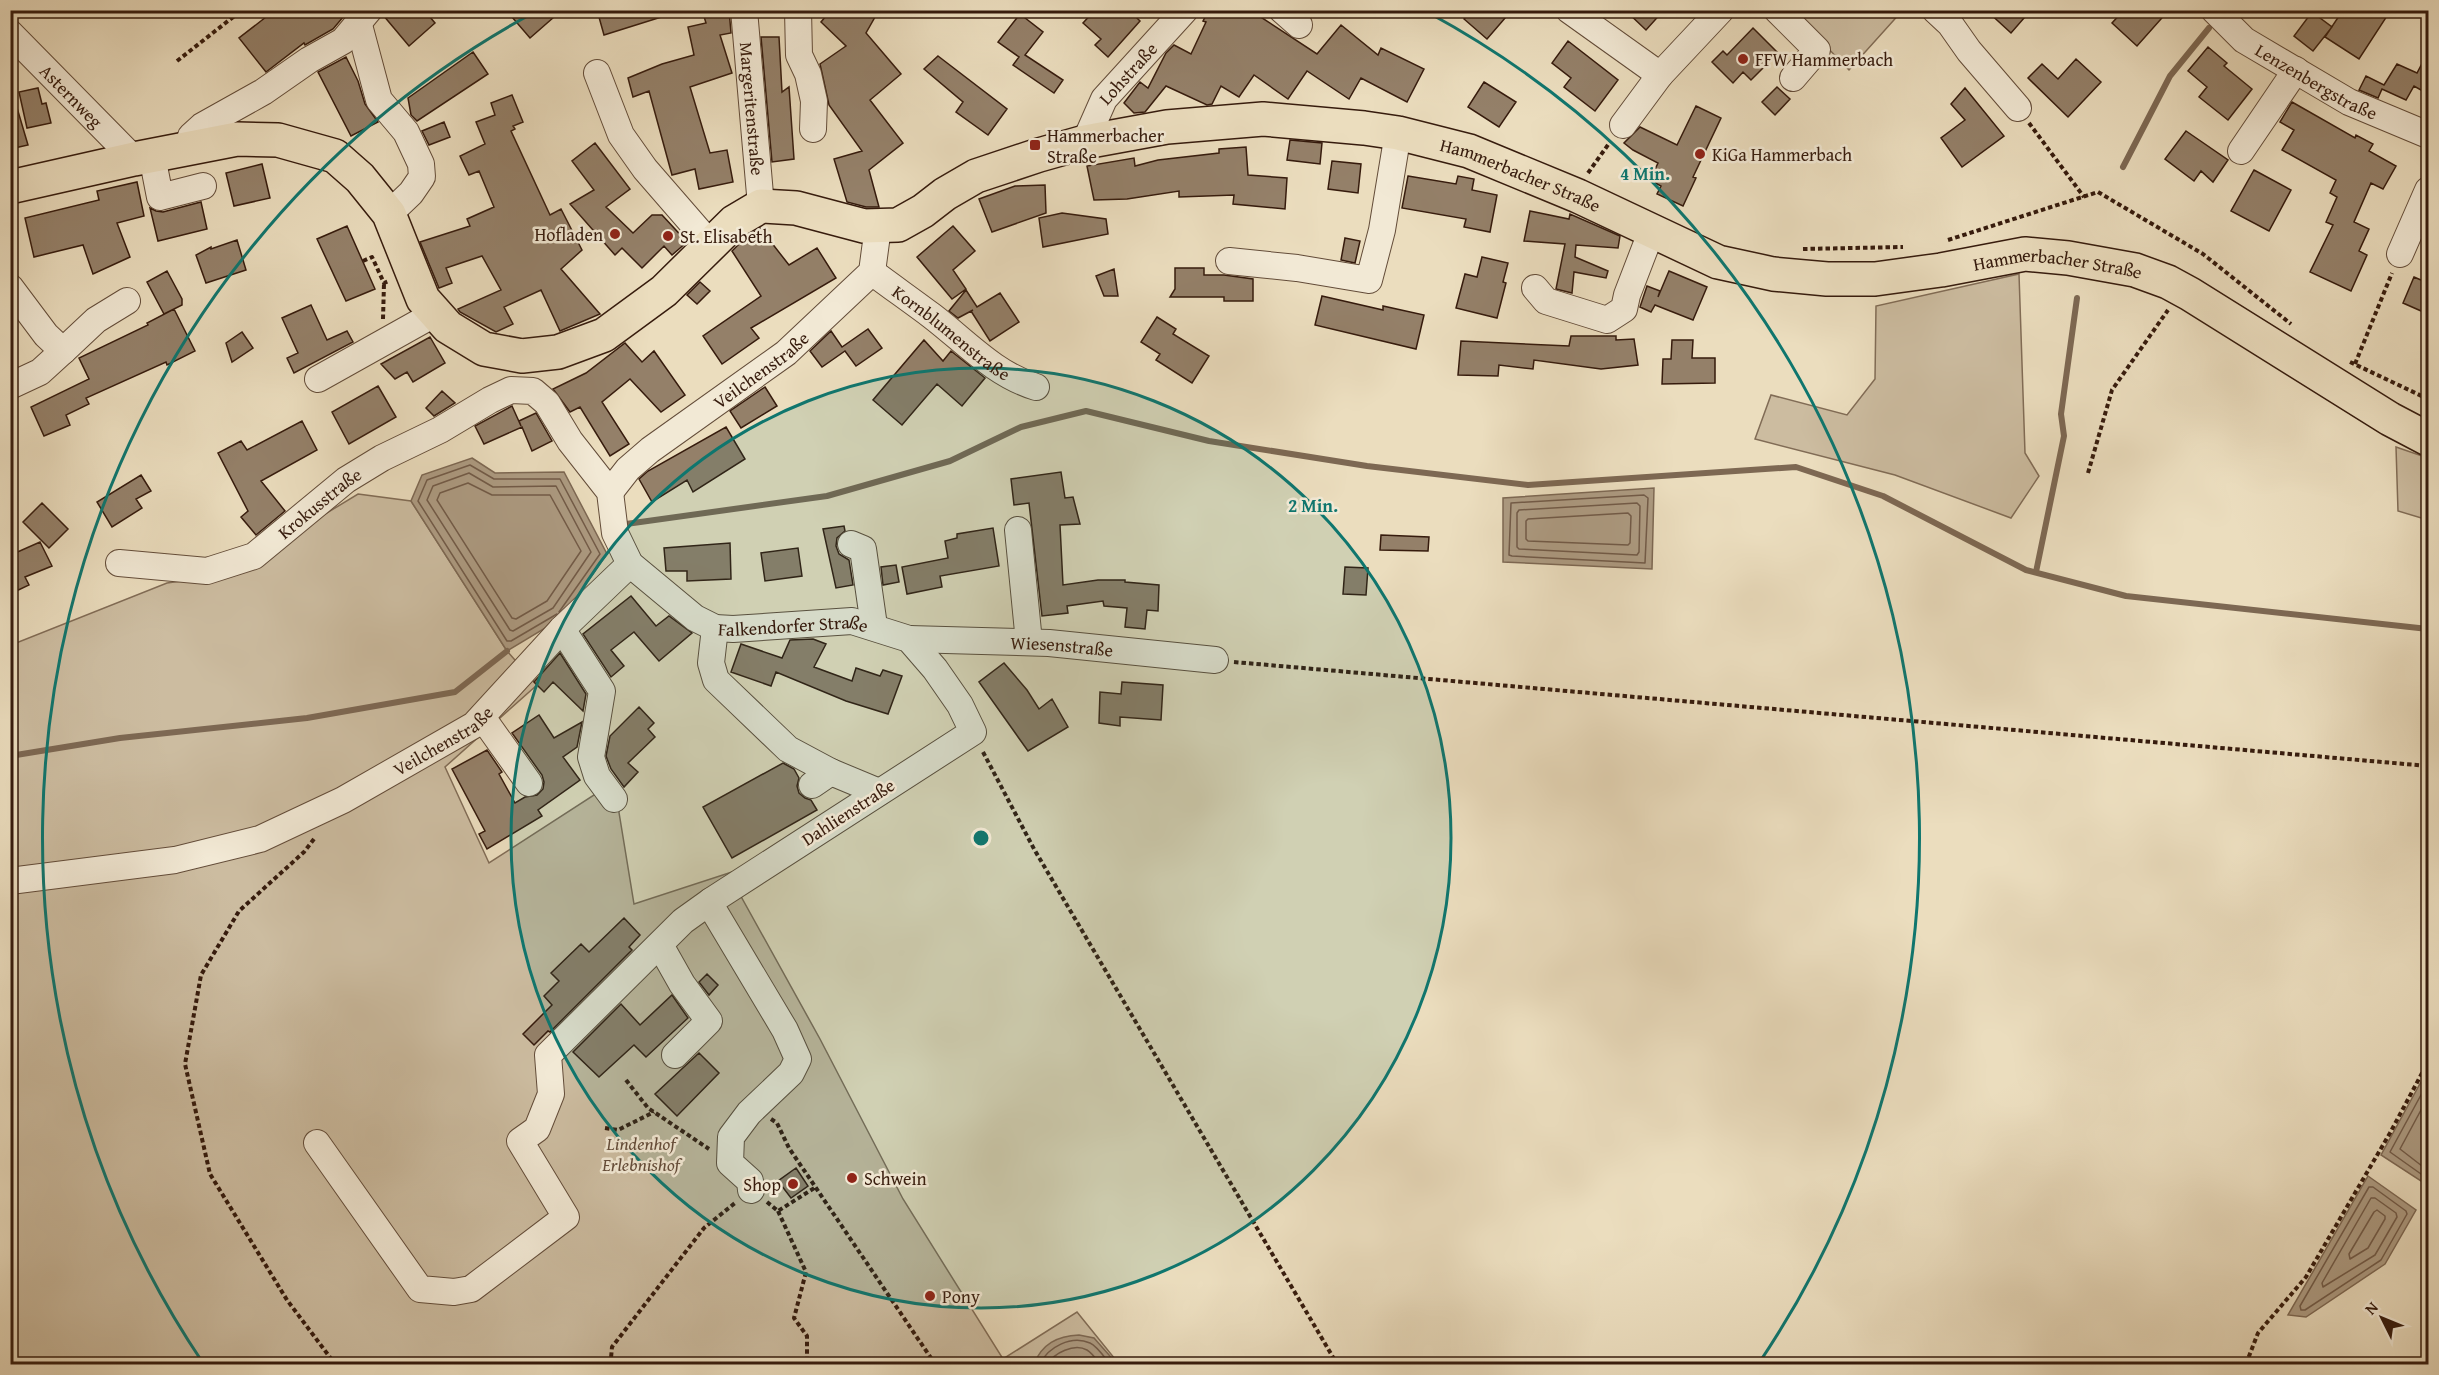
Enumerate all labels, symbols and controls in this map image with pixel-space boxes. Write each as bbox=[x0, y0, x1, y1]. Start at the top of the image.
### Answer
street label: Lohstraße bbox=[1092, 36, 1163, 110]
street label: Lenzenbergstraße bbox=[2250, 36, 2382, 126]
street label: Margeritenstraße bbox=[733, 41, 772, 176]
place label: FFW Hammerbach bbox=[1755, 46, 1893, 73]
marker: FFW Hammerbach bbox=[1736, 52, 1750, 66]
street label: Asternweg bbox=[34, 58, 110, 134]
place label: Hammerbacher Straße bbox=[1047, 122, 1165, 170]
street label: Hammerbacher Straße bbox=[1437, 131, 1605, 218]
marker: Hammerbacher Straße bbox=[1028, 138, 1042, 152]
place label: KiGa Hammerbach bbox=[1712, 141, 1852, 168]
marker: KiGa Hammerbach bbox=[1693, 147, 1707, 161]
text: 4 Min. bbox=[1620, 160, 1670, 187]
place label: Hofladen bbox=[534, 221, 603, 248]
place label: St. Elisabeth bbox=[680, 223, 773, 250]
marker: Hofladen bbox=[608, 227, 622, 241]
marker: St. Elisabeth bbox=[661, 229, 675, 243]
street label: Hammerbacher Straße bbox=[1971, 240, 2147, 285]
street label: Kornblumenstraße bbox=[887, 278, 1016, 387]
street label: Veilchenstraße bbox=[707, 325, 815, 415]
street label: Krokusstraße bbox=[271, 460, 366, 545]
text: 2 Min. bbox=[1288, 492, 1338, 519]
street label: Falkendorfer Straße bbox=[717, 607, 872, 643]
street label: Wiesenstraße bbox=[1010, 628, 1114, 663]
street label: Veilchenstraße bbox=[388, 699, 499, 782]
street label: Dahlienstraße bbox=[796, 772, 900, 852]
centre of rings bbox=[971, 828, 991, 848]
park label: Lindenhof Erlebnishof bbox=[601, 1130, 684, 1178]
place label: Schwein bbox=[864, 1165, 927, 1192]
place label: Shop bbox=[743, 1171, 781, 1198]
marker: Schwein bbox=[845, 1171, 859, 1185]
marker: Shop bbox=[786, 1177, 800, 1191]
place label: Pony bbox=[942, 1283, 980, 1310]
north arrow bbox=[2352, 1288, 2412, 1348]
marker: Pony bbox=[923, 1289, 937, 1303]
text: N bbox=[2359, 1295, 2384, 1320]

